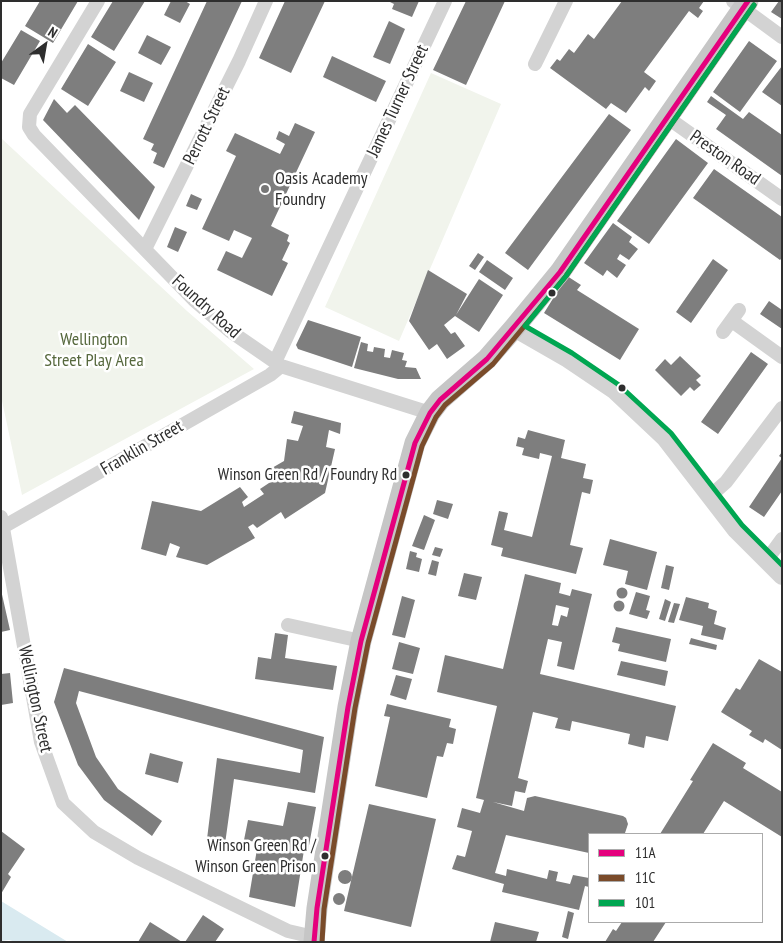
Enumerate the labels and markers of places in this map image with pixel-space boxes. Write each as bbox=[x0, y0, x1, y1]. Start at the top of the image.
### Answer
place label: Oasis Academy Foundry bbox=[275, 168, 368, 210]
marker: Oasis Academy Foundry bbox=[259, 183, 271, 195]
unlabelled marker bbox=[547, 288, 557, 298]
unlabelled marker bbox=[617, 383, 627, 393]
place label: Winson Green Rd / Foundry Rd bbox=[218, 465, 397, 485]
marker: Winson Green Rd / Foundry Rd bbox=[401, 470, 411, 480]
place label: Winson Green Rd / Winson Green Prison bbox=[195, 836, 316, 876]
marker: Winson Green Rd / Winson Green Prison bbox=[320, 851, 330, 861]

